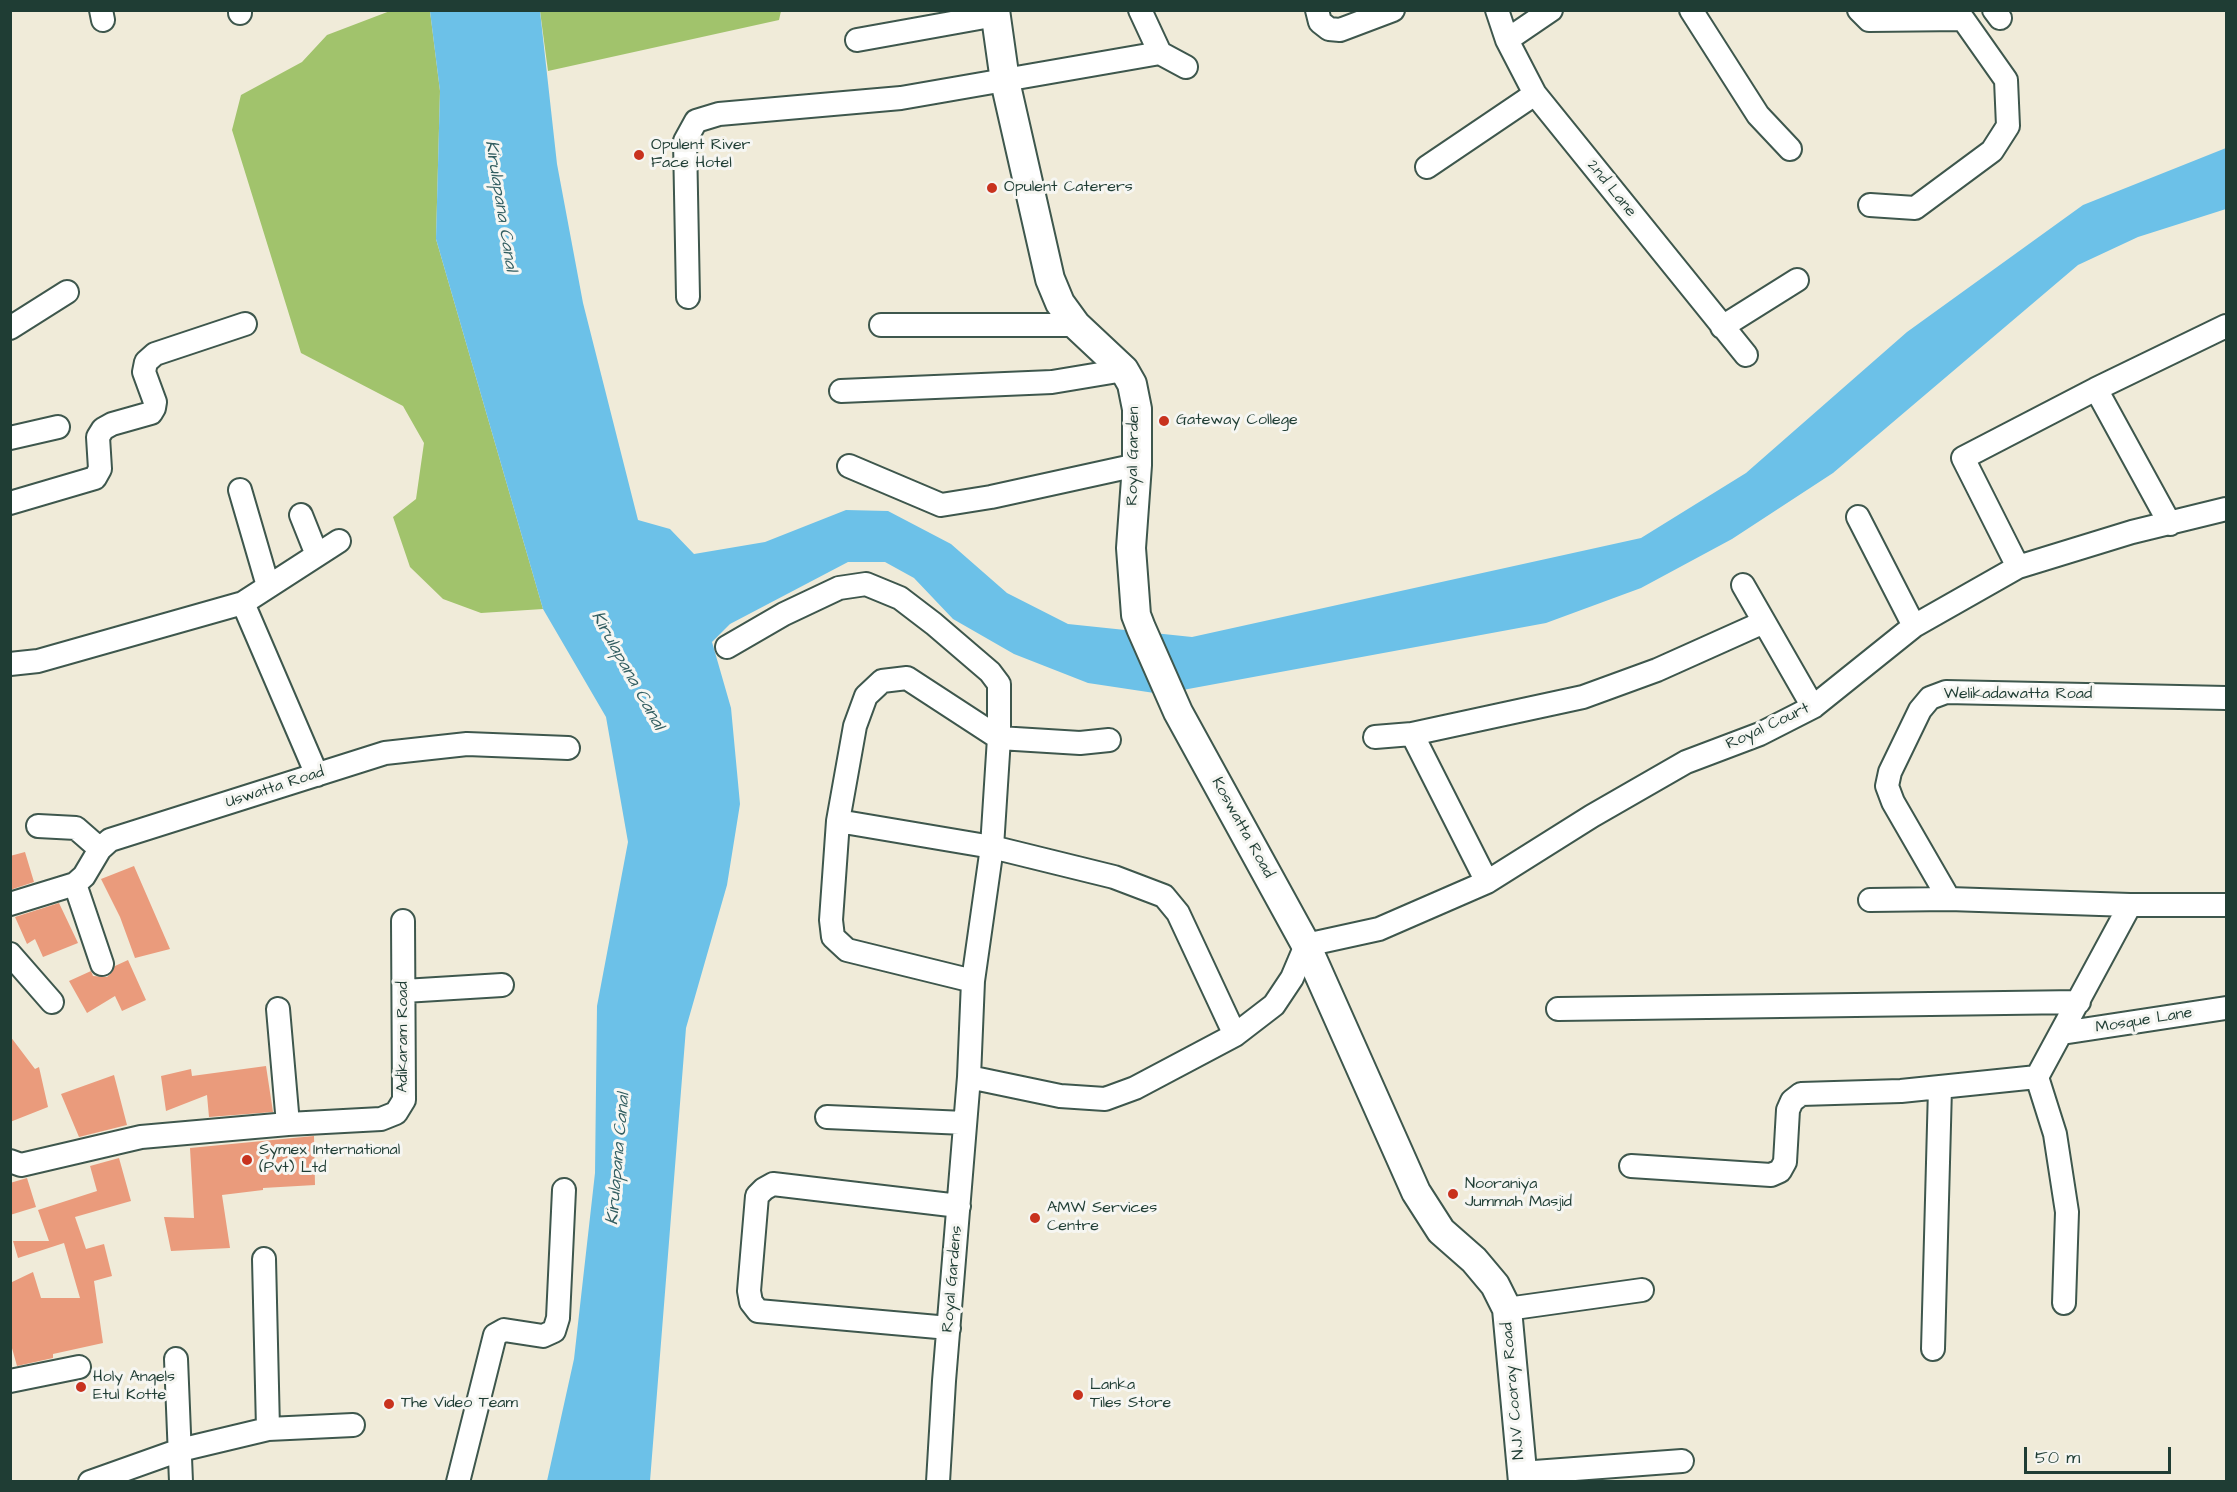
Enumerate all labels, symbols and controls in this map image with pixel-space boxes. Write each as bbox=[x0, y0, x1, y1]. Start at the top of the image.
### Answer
place label: Opulent River Face Hotel bbox=[651, 136, 750, 174]
water label: Kirulapana Canal bbox=[479, 139, 521, 273]
marker: Opulent River Face Hotel bbox=[632, 148, 646, 162]
street label: 2nd Lane bbox=[1582, 157, 1640, 221]
place label: Opulent Caterers bbox=[1004, 178, 1133, 198]
marker: Opulent Caterers bbox=[985, 181, 999, 195]
street label: Royal Garden bbox=[1124, 406, 1144, 506]
place label: Gateway College bbox=[1176, 411, 1298, 431]
marker: Gateway College bbox=[1157, 414, 1171, 428]
water label: Kirulapana Canal bbox=[586, 608, 668, 734]
street label: Welikadawatta Road bbox=[1944, 685, 2092, 705]
street label: Royal Court bbox=[1723, 699, 1813, 755]
street label: Uswatta Road bbox=[223, 763, 327, 813]
street label: Koswatta Road bbox=[1206, 774, 1278, 882]
street label: Adikaram Road bbox=[394, 981, 414, 1093]
street label: Mosque Lane bbox=[2094, 1004, 2194, 1038]
water label: Kirulapana Canal bbox=[602, 1092, 636, 1226]
place label: Symex International (Pvt) Ltd bbox=[259, 1141, 400, 1179]
marker: Symex International (Pvt) Ltd bbox=[240, 1153, 254, 1167]
place label: Nooraniya Jummah Masjid bbox=[1465, 1175, 1572, 1213]
marker: Nooraniya Jummah Masjid bbox=[1446, 1187, 1460, 1201]
place label: AMW Services Centre bbox=[1047, 1199, 1157, 1237]
marker: AMW Services Centre bbox=[1028, 1211, 1042, 1225]
street label: Royal Gardens bbox=[939, 1225, 967, 1333]
street label: N.J.V Cooray Road bbox=[1498, 1322, 1530, 1460]
place label: Holy Angels Etul Kotte bbox=[93, 1368, 175, 1406]
place label: Lanka Tiles Store bbox=[1090, 1376, 1171, 1414]
marker: Holy Angels Etul Kotte bbox=[74, 1380, 88, 1394]
marker: Lanka Tiles Store bbox=[1071, 1388, 1085, 1402]
place label: The Video Team bbox=[401, 1394, 518, 1414]
marker: The Video Team bbox=[382, 1397, 396, 1411]
scale bar bbox=[2027, 1435, 2174, 1473]
text: 50 m bbox=[2035, 1445, 2080, 1470]

